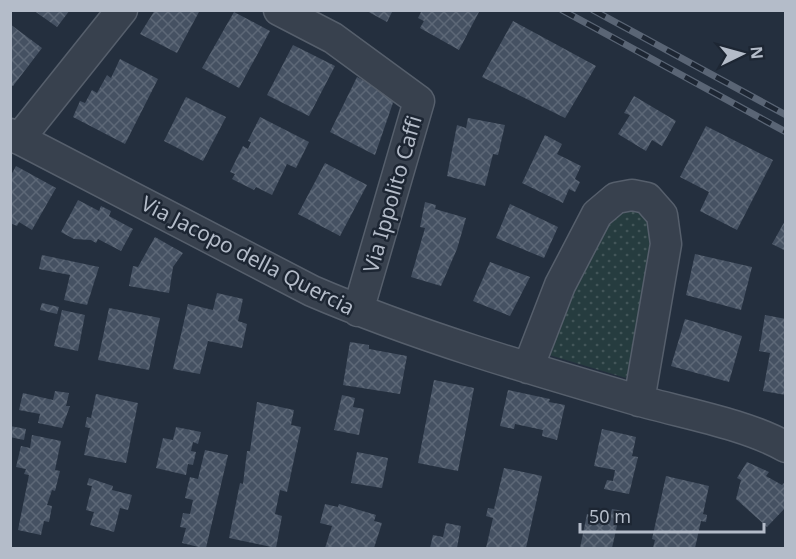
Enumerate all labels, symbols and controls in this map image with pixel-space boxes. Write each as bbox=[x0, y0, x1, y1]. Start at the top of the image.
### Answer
north arrow bbox=[712, 24, 772, 84]
text: N bbox=[745, 45, 768, 60]
street label: Via Ippolito Caffi bbox=[356, 112, 428, 276]
street label: Via Jacopo della Quercia bbox=[136, 189, 360, 321]
scale bar bbox=[580, 496, 764, 534]
text: 50 m bbox=[589, 504, 631, 528]

